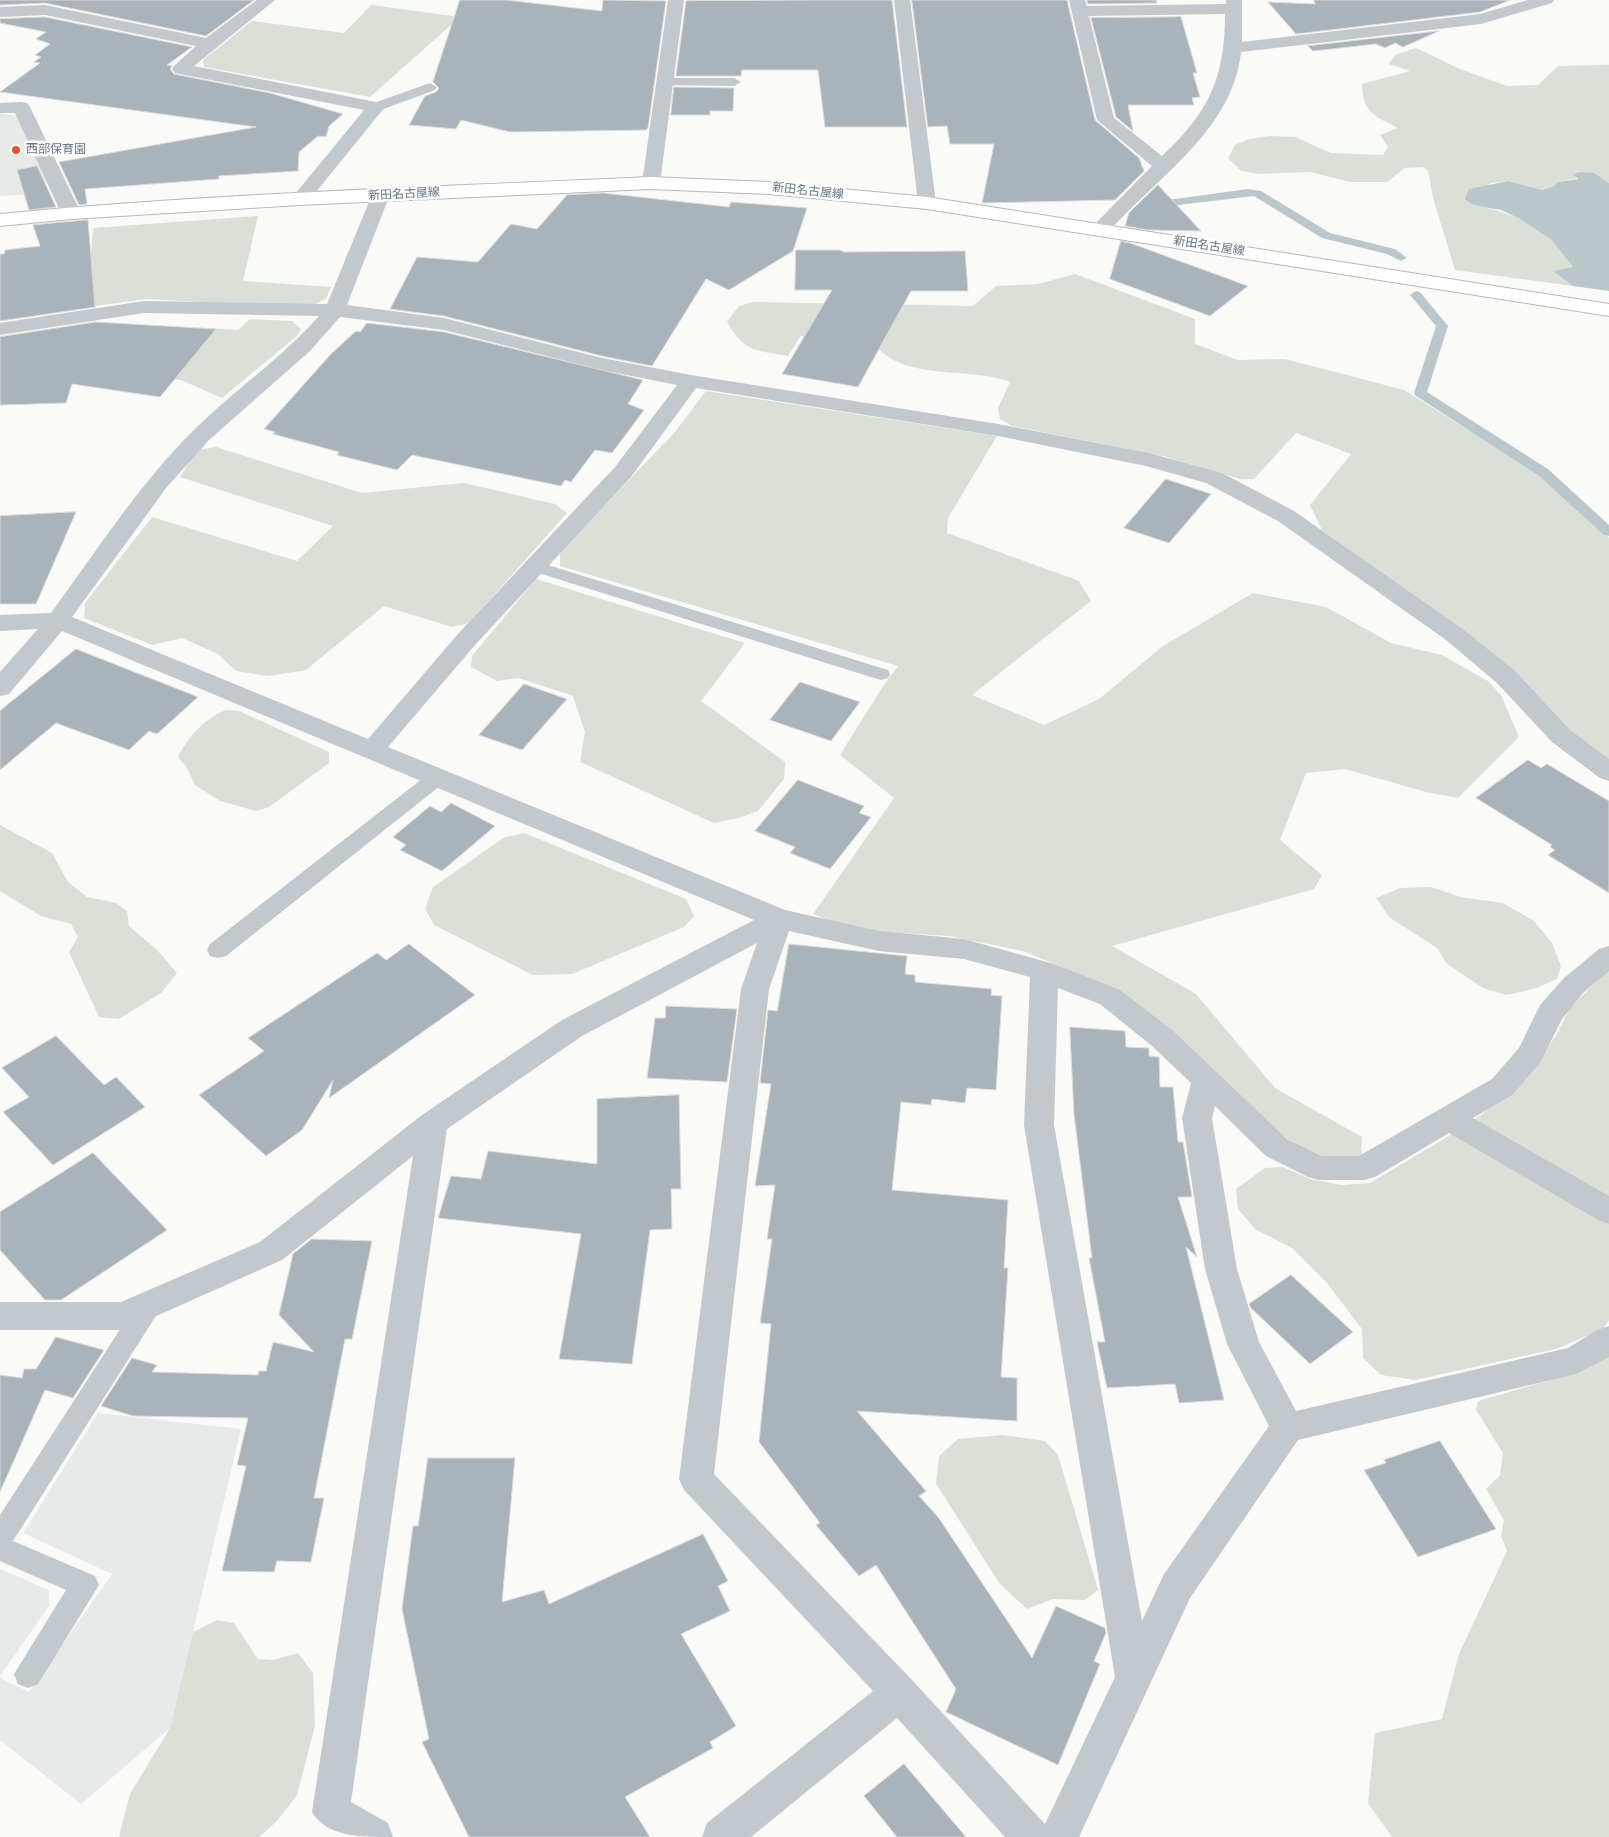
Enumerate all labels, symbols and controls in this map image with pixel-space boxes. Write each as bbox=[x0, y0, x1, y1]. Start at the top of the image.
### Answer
place label: 西部保育園 bbox=[26, 143, 86, 157]
marker: 西部保育園 bbox=[10, 144, 22, 156]
street label: 新田名古屋線 bbox=[771, 181, 845, 203]
street label: 新田名古屋線 bbox=[368, 186, 440, 204]
street label: 新田名古屋線 bbox=[1172, 234, 1246, 260]

